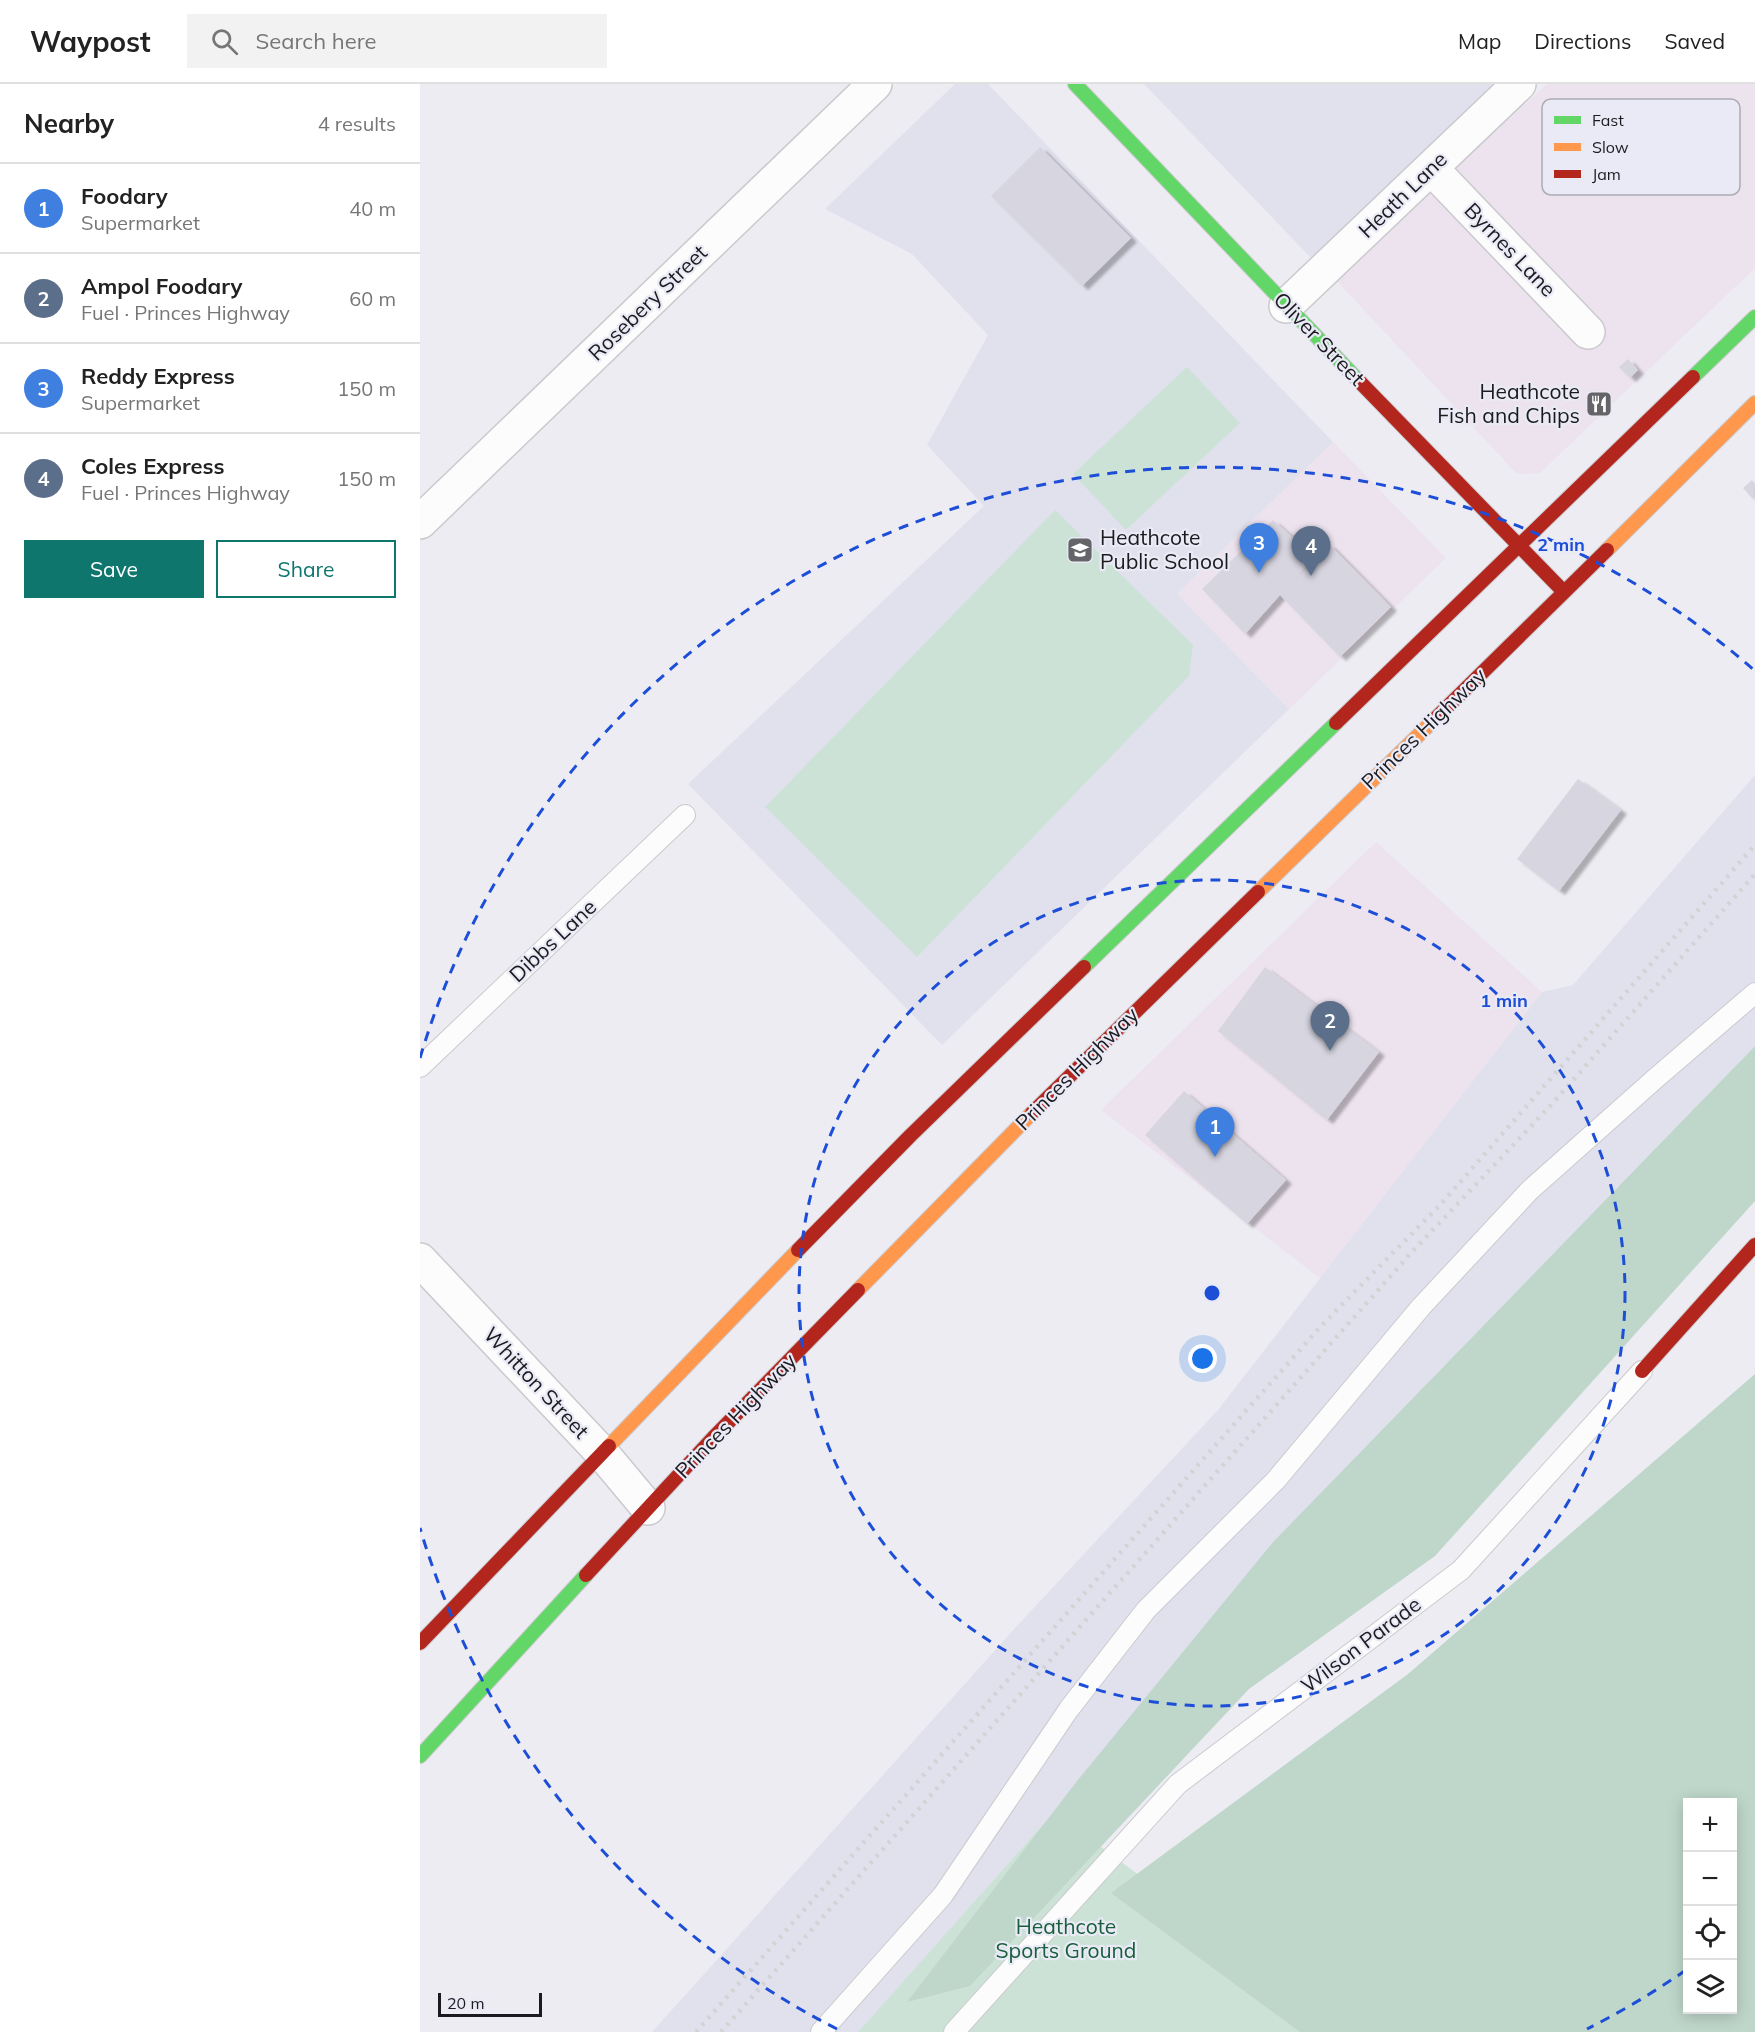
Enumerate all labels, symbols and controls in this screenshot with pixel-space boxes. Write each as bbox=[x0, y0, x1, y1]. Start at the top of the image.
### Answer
search box bbox=[187, 14, 607, 68]
text: Waypost bbox=[30, 24, 151, 59]
icon: search bbox=[208, 25, 241, 58]
text: Search here bbox=[256, 27, 377, 55]
text: Map bbox=[1458, 28, 1501, 54]
text: Directions bbox=[1534, 28, 1631, 54]
text: Saved bbox=[1664, 28, 1725, 54]
legend bbox=[1542, 99, 1740, 195]
text: Nearby bbox=[24, 107, 114, 140]
text: Fast bbox=[1592, 110, 1624, 130]
text: 4 results bbox=[318, 111, 396, 136]
text: Slow bbox=[1592, 137, 1629, 157]
street label: Heath Lane bbox=[1353, 146, 1452, 243]
text: Jam bbox=[1592, 164, 1621, 184]
text: Foodary bbox=[81, 182, 168, 210]
text: 1 bbox=[38, 196, 50, 221]
text: 40 m bbox=[349, 196, 396, 221]
street label: Byrnes Lane bbox=[1460, 197, 1562, 302]
text: Supermarket bbox=[81, 210, 200, 235]
street label: Rosebery Street bbox=[582, 239, 712, 366]
text: Ampol Foodary bbox=[81, 272, 242, 300]
text: 2 bbox=[38, 286, 50, 311]
text: 60 m bbox=[349, 286, 396, 311]
street label: Oliver Street bbox=[1269, 286, 1371, 390]
text: Fuel · Princes Highway bbox=[81, 300, 290, 325]
text: Reddy Express bbox=[81, 362, 235, 390]
text: 3 bbox=[38, 376, 50, 401]
text: 150 m bbox=[337, 376, 396, 401]
place label: Heathcote Fish and Chips bbox=[1437, 378, 1580, 428]
restaurant icon: Heathcote Fish and Chips bbox=[1584, 389, 1614, 419]
text: Supermarket bbox=[81, 390, 200, 415]
text: Coles Express bbox=[81, 452, 225, 480]
text: 4 bbox=[38, 466, 50, 491]
text: 150 m bbox=[337, 466, 396, 491]
text: Fuel · Princes Highway bbox=[81, 480, 290, 505]
place label: Heathcote Public School bbox=[1100, 524, 1229, 574]
pin: 3 bbox=[1240, 524, 1278, 573]
pin: 4 bbox=[1292, 526, 1330, 576]
text: 2 min bbox=[1537, 533, 1585, 556]
school or university icon: Heathcote Public School bbox=[1065, 535, 1095, 565]
button: Save bbox=[24, 540, 204, 598]
button: Share bbox=[216, 540, 396, 598]
street label: Princes Highway bbox=[1355, 662, 1491, 794]
street label: Dibbs Lane bbox=[503, 893, 601, 987]
text: 1 min bbox=[1480, 989, 1528, 1012]
street label: Princes Highway bbox=[1009, 1001, 1143, 1135]
pin: 2 bbox=[1310, 1002, 1350, 1051]
pin: 1 bbox=[1196, 1108, 1234, 1157]
centre of rings bbox=[1202, 1283, 1222, 1303]
street label: Whitton Street bbox=[479, 1321, 595, 1443]
your location bbox=[1188, 1344, 1217, 1373]
street label: Princes Highway bbox=[669, 1347, 801, 1483]
street label: Wilson Parade bbox=[1295, 1591, 1426, 1698]
map controls bbox=[1683, 1798, 1737, 2014]
button: + bbox=[1683, 1798, 1737, 1852]
button: − bbox=[1683, 1852, 1737, 1906]
button: locate bbox=[1683, 1906, 1737, 1960]
park label: Heathcote Sports Ground bbox=[996, 1913, 1136, 1963]
button: layers bbox=[1683, 1960, 1737, 2014]
scale bar bbox=[438, 1990, 542, 2018]
text: 20 m bbox=[447, 1993, 484, 2013]

